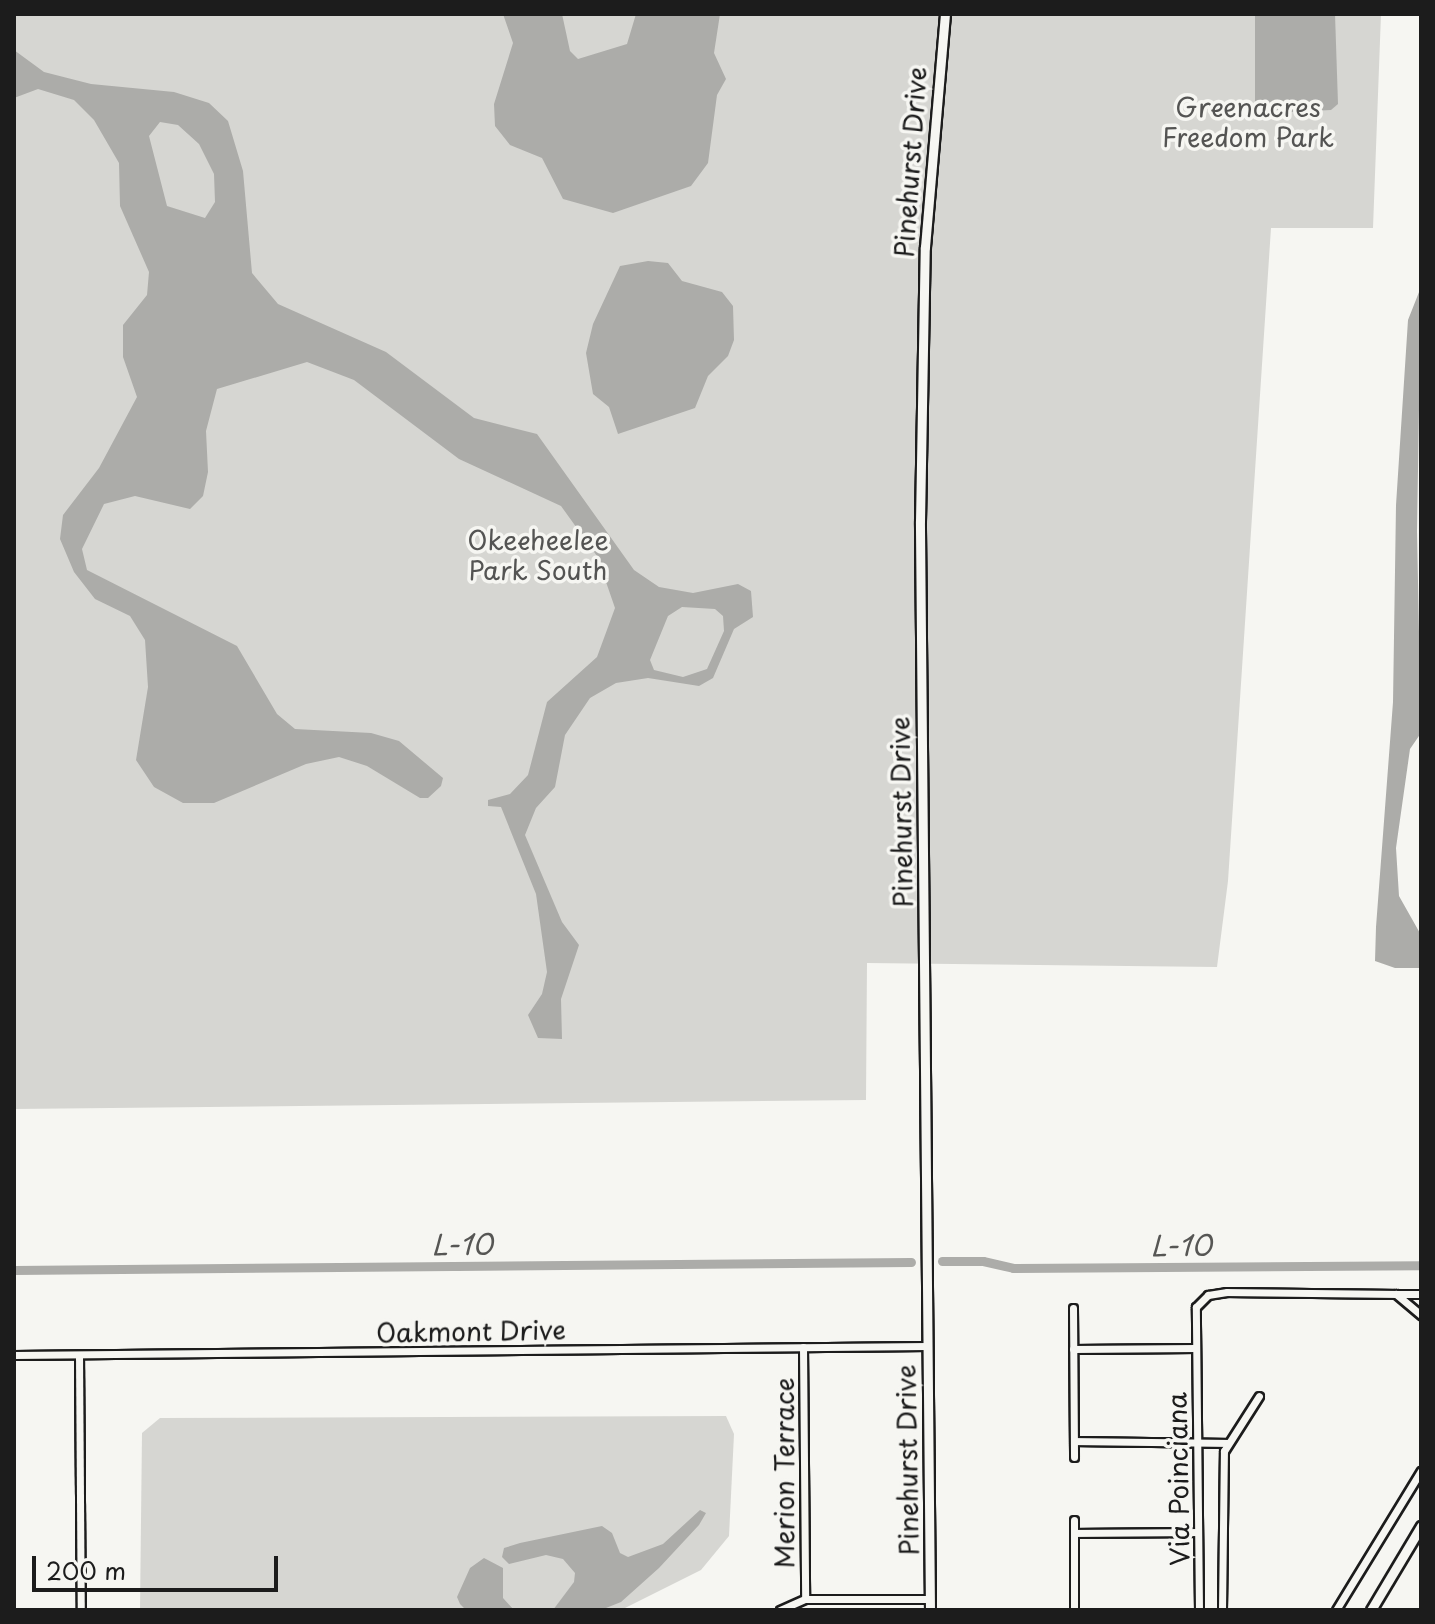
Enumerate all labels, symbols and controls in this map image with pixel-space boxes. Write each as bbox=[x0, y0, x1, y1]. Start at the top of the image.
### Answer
street label: Pinehurst Drive bbox=[888, 65, 932, 259]
park label: Greenacres Freedom Park bbox=[1162, 91, 1334, 152]
park label: Okeeheelee Park South bbox=[467, 524, 609, 586]
street label: Pinehurst Drive bbox=[884, 716, 918, 908]
water label: L-10 bbox=[431, 1227, 493, 1261]
water label: L-10 bbox=[1150, 1228, 1212, 1262]
street label: Oakmont Drive bbox=[375, 1314, 567, 1348]
street label: Pinehurst Drive bbox=[890, 1364, 924, 1556]
street label: Merion Terrace bbox=[768, 1378, 800, 1568]
street label: Via Poinciana bbox=[1161, 1392, 1195, 1566]
scale bar bbox=[36, 1540, 282, 1590]
text: 200 m bbox=[46, 1552, 126, 1588]

